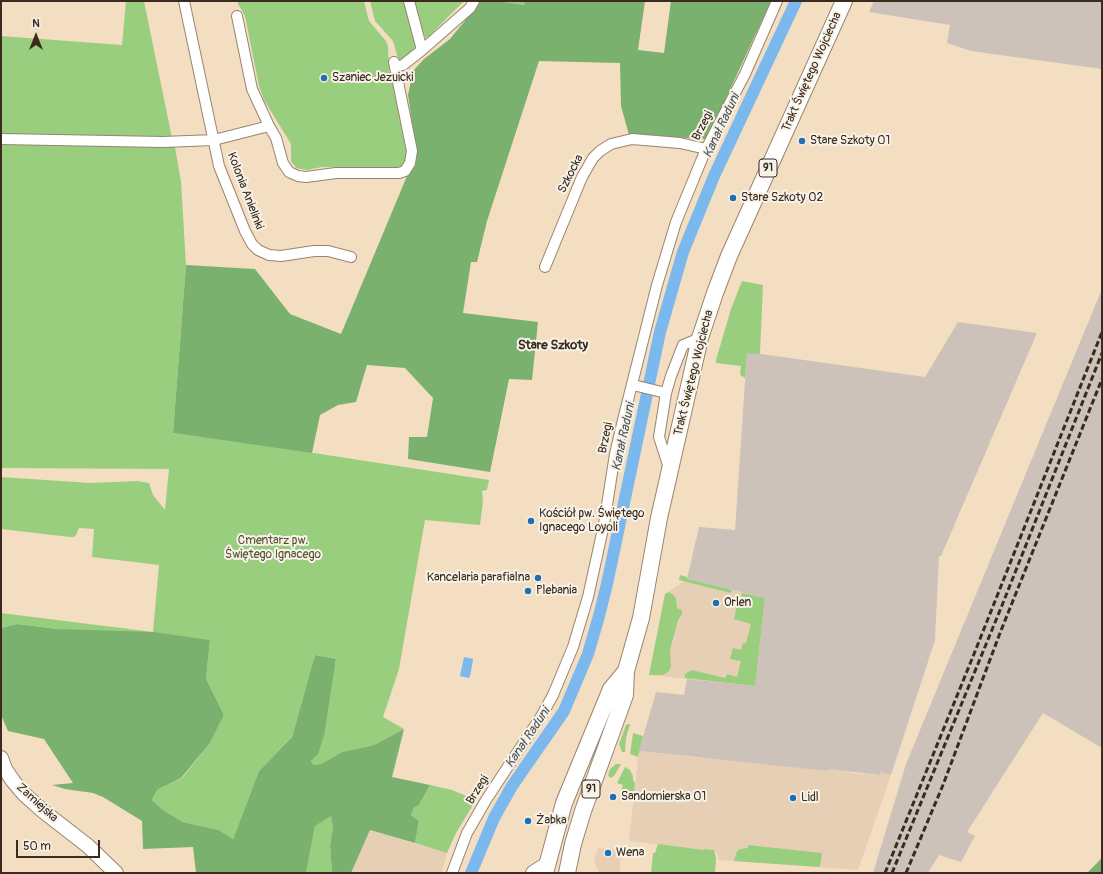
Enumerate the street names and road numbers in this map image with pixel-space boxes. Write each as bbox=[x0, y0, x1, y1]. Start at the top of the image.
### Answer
street label: Trakt Świętego Wojciecha bbox=[779, 10, 845, 134]
street label: Brzegi bbox=[689, 109, 717, 143]
street label: Kolonia Anielinki bbox=[224, 150, 266, 232]
street label: Szkocka bbox=[555, 152, 587, 196]
road number: 91 bbox=[759, 159, 777, 177]
street label: Trakt Świętego Wojciecha bbox=[671, 309, 717, 437]
street label: Brzegi bbox=[596, 421, 616, 455]
street label: Brzegi bbox=[464, 773, 492, 807]
road number: 91 bbox=[582, 780, 600, 798]
street label: Zamiejska bbox=[13, 781, 61, 825]

